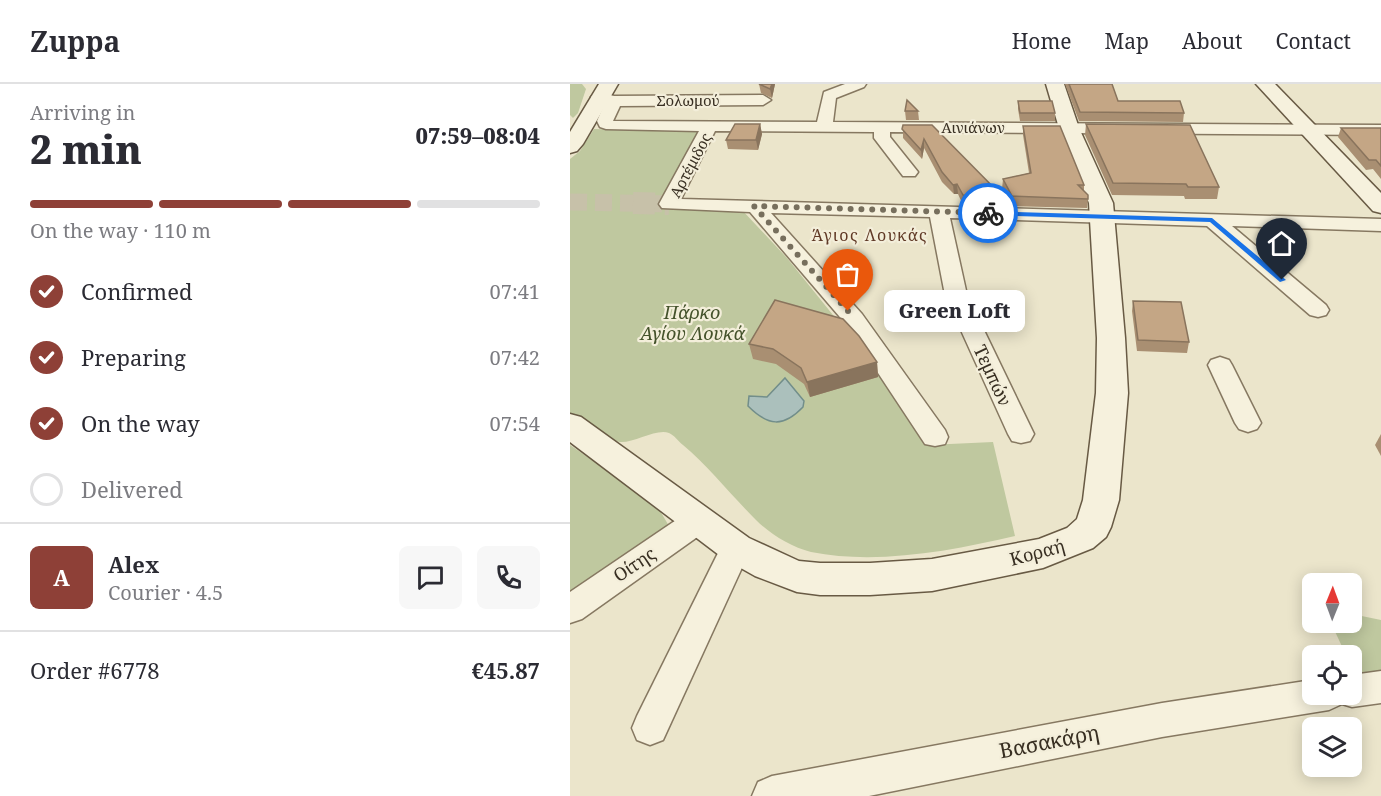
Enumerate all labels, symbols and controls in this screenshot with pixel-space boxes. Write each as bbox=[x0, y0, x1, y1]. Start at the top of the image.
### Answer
text: Zuppa bbox=[30, 22, 120, 60]
text: Home bbox=[1012, 27, 1072, 55]
text: Map bbox=[1105, 27, 1149, 55]
text: About bbox=[1182, 27, 1243, 55]
text: Contact bbox=[1276, 27, 1351, 55]
street label: Σολωμού bbox=[656, 90, 720, 110]
text: Arriving in bbox=[30, 99, 135, 126]
street label: Αινιάνων bbox=[941, 117, 1005, 137]
text: 07:59–08:04 bbox=[416, 120, 540, 150]
text: 2 min bbox=[30, 122, 142, 175]
street label: Αρτέμιδος bbox=[665, 129, 715, 201]
courier bbox=[958, 183, 1018, 243]
icon: bike bbox=[972, 197, 1005, 230]
text: On the way · 110 m bbox=[30, 217, 211, 244]
pin bbox=[1256, 218, 1307, 280]
district label: Άγιος Λουκάς bbox=[812, 224, 928, 246]
icon: home bbox=[1265, 227, 1298, 260]
pin bbox=[822, 249, 873, 311]
icon: bag bbox=[831, 258, 864, 291]
icon: check bbox=[30, 275, 63, 308]
text: Confirmed bbox=[81, 276, 192, 306]
text: 07:41 bbox=[490, 278, 540, 305]
callout: Green Loft bbox=[884, 290, 1025, 332]
text: Green Loft bbox=[899, 297, 1010, 324]
park label: Πάρκο Αγίου Λουκά bbox=[639, 300, 745, 345]
icon: check bbox=[30, 341, 63, 374]
street label: Τεμπών bbox=[968, 341, 1018, 409]
text: Preparing bbox=[81, 342, 186, 372]
text: 07:42 bbox=[490, 344, 540, 371]
icon: check bbox=[30, 407, 63, 440]
text: On the way bbox=[81, 408, 200, 438]
text: 07:54 bbox=[490, 410, 540, 437]
text: Delivered bbox=[81, 474, 183, 504]
street label: Κοραή bbox=[1007, 533, 1067, 571]
street label: Οίτης bbox=[608, 541, 660, 587]
button: chat bbox=[399, 546, 462, 609]
button: phone bbox=[477, 546, 540, 609]
text: Alex bbox=[108, 549, 159, 579]
text: A bbox=[53, 562, 70, 592]
north arrow bbox=[1302, 573, 1362, 633]
map controls bbox=[1302, 573, 1362, 777]
text: Courier · 4.5 bbox=[108, 579, 223, 606]
button: locate bbox=[1302, 645, 1362, 705]
text: Order #6778 bbox=[30, 655, 160, 685]
text: €45.87 bbox=[472, 655, 540, 685]
button: layers bbox=[1302, 717, 1362, 777]
street label: Βασακάρη bbox=[997, 718, 1101, 764]

